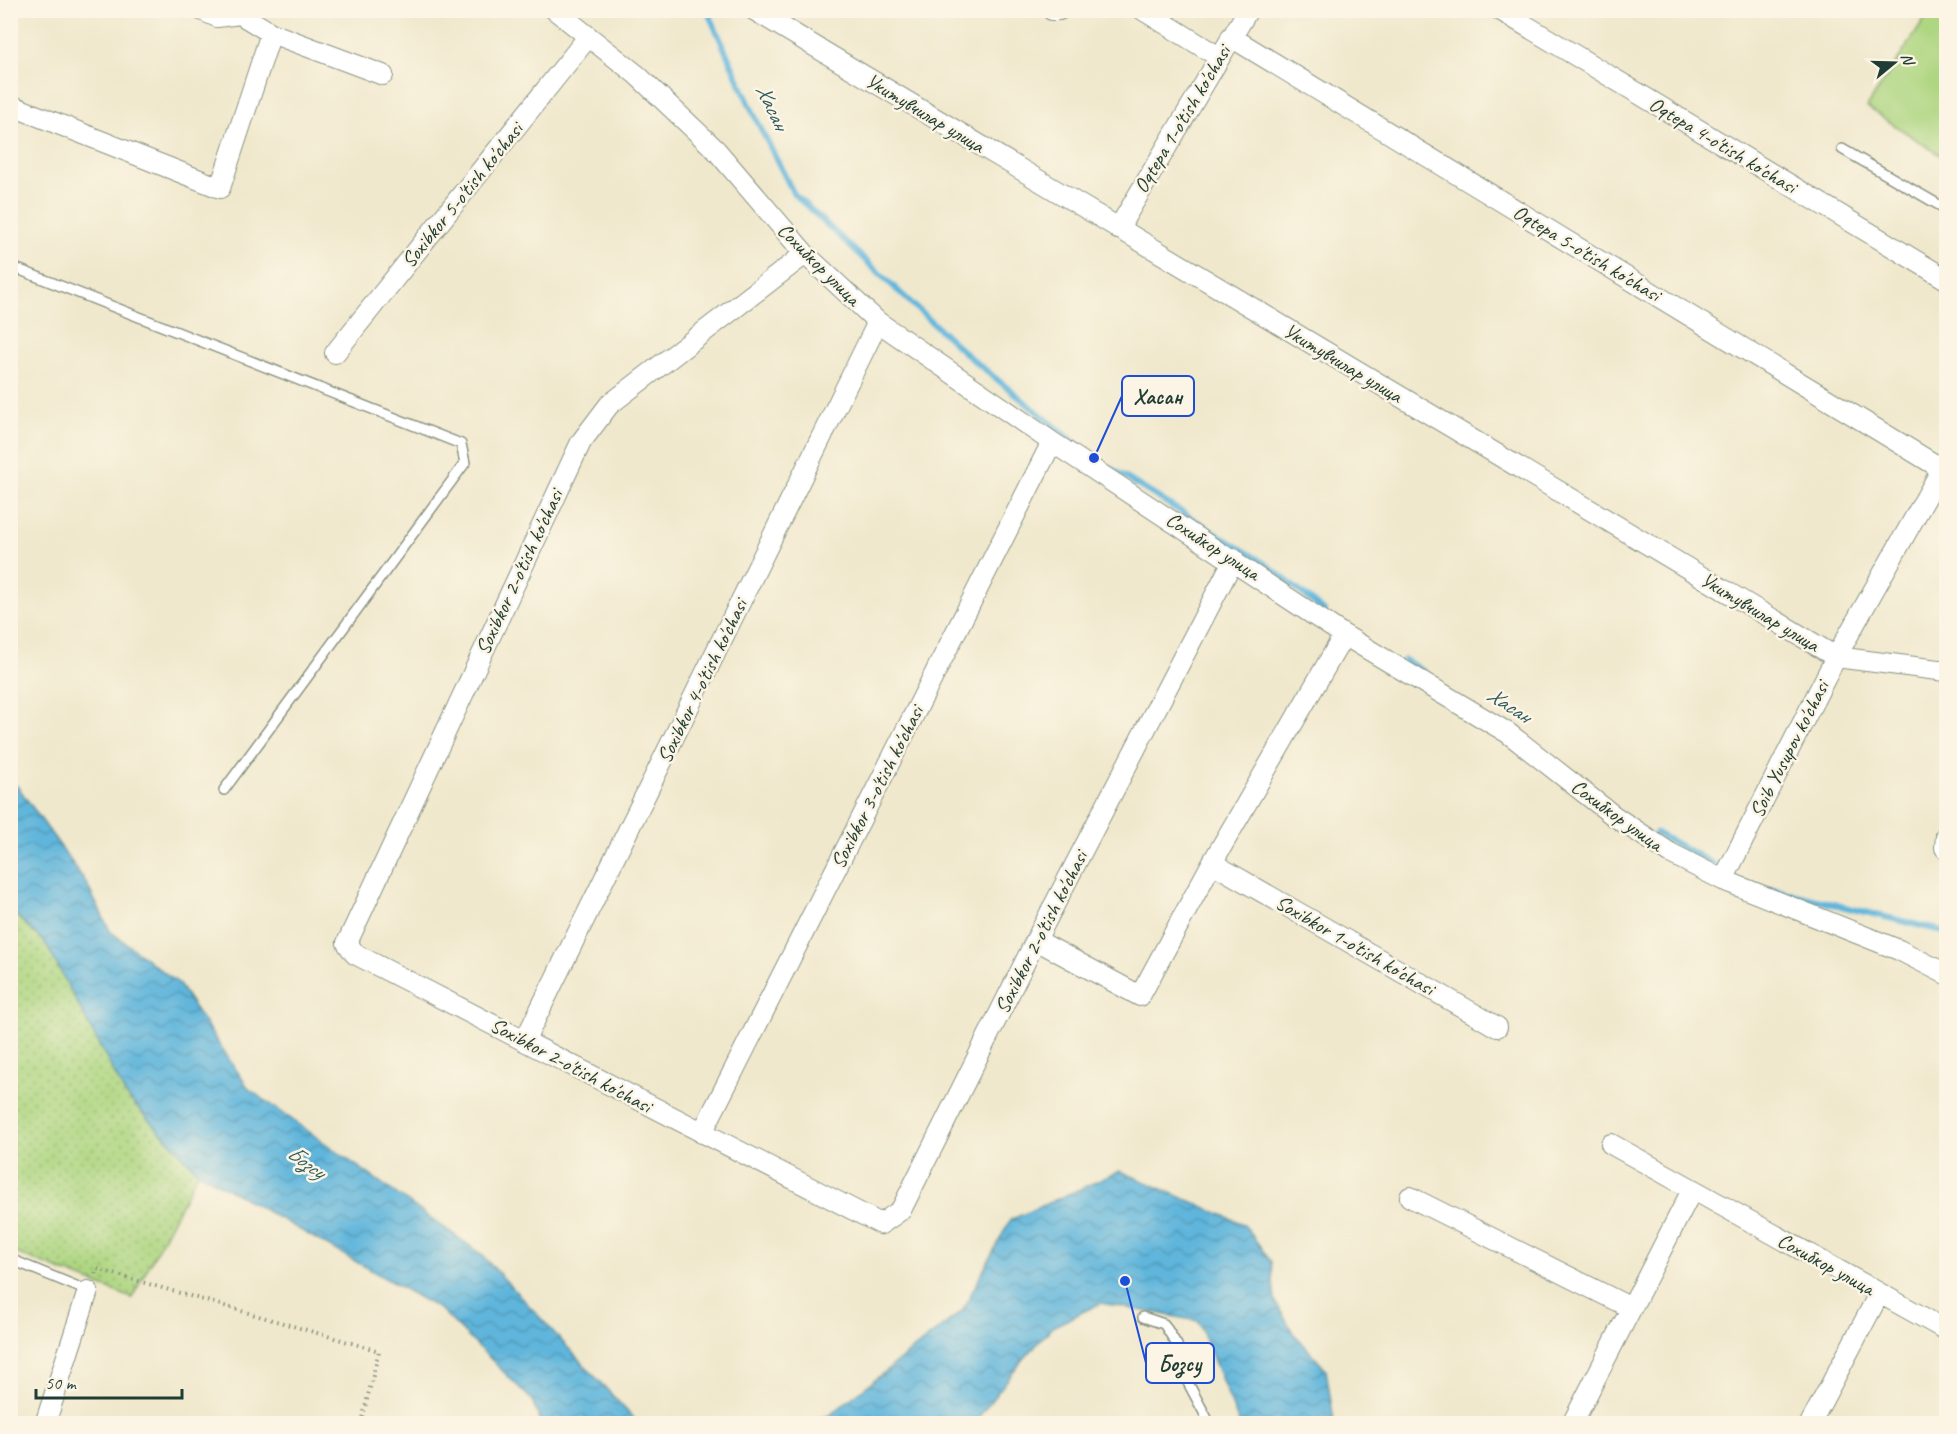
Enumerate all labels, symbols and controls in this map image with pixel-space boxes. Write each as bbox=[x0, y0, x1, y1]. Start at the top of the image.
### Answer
north arrow bbox=[1864, 33, 1924, 93]
street label: Oqtepa 1-o'tish ko'chasi bbox=[1128, 38, 1238, 197]
text: N bbox=[1896, 51, 1919, 69]
street label: Укитувчилар улица bbox=[861, 67, 991, 160]
water label: Хасан bbox=[749, 80, 796, 137]
street label: Oqtepa 4-o'tish ko'chasi bbox=[1645, 91, 1804, 201]
street label: Soxibkor 5-o'tish ko'chasi bbox=[396, 115, 530, 273]
street label: Oqtepa 5-o'tish ko'chasi bbox=[1509, 199, 1668, 309]
street label: Сохибкор улица bbox=[772, 217, 868, 313]
street label: Укитувчилар улица bbox=[1279, 317, 1409, 410]
callout: Хасан bbox=[1122, 376, 1194, 416]
text: Хасан bbox=[1134, 383, 1184, 411]
street label: Soxibkor 2-o'tish ko'chasi bbox=[469, 483, 570, 659]
street label: Сохибкор улица bbox=[1161, 506, 1267, 587]
street label: Укитувчилар улица bbox=[1696, 566, 1826, 659]
street label: Soxibkor 4-o'tish ko'chasi bbox=[651, 592, 754, 767]
street label: Soib Yusupov ko'chasi bbox=[1743, 674, 1836, 822]
water label: Хасан bbox=[1482, 681, 1539, 731]
street label: Soxibkor 3-o'tish ko'chasi bbox=[825, 699, 931, 873]
street label: Сохибкор улица bbox=[1566, 773, 1670, 858]
street label: Soxibkor 2-o'tish ko'chasi bbox=[989, 844, 1095, 1018]
street label: Soxibkor 1-o'tish ko'chasi bbox=[1271, 889, 1442, 1003]
street label: Soxibkor 2-o'tish ko'chasi bbox=[486, 1011, 659, 1120]
water label: Бозсу bbox=[282, 1139, 333, 1187]
street label: Сохибкор улица bbox=[1773, 1227, 1881, 1302]
callout: Бозсу bbox=[1146, 1343, 1214, 1383]
text: Бозсу bbox=[1158, 1350, 1203, 1379]
scale bar bbox=[36, 1362, 182, 1400]
text: 50 m bbox=[45, 1372, 78, 1394]

